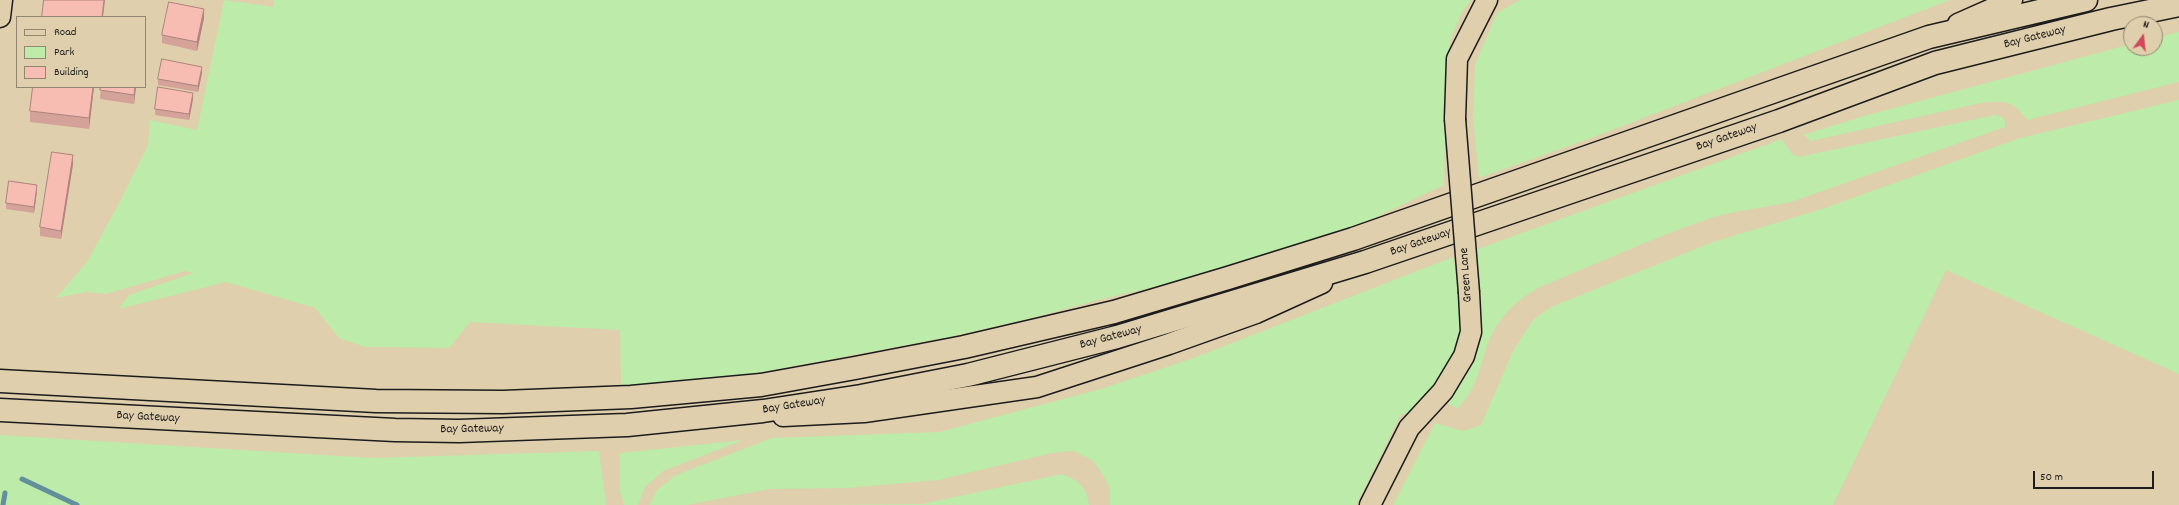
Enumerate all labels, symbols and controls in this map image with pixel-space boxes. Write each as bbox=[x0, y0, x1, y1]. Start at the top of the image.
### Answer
legend bbox=[16, 16, 146, 88]
north arrow bbox=[2123, 16, 2163, 56]
text: N bbox=[2141, 17, 2151, 34]
street label: Bay Gateway bbox=[2002, 23, 2068, 53]
text: Road bbox=[54, 24, 76, 41]
text: Park bbox=[54, 44, 74, 61]
text: Building bbox=[54, 64, 89, 81]
street label: Bay Gateway bbox=[1694, 120, 1760, 156]
street label: Bay Gateway bbox=[1388, 225, 1454, 261]
street label: Green Lane bbox=[1457, 247, 1477, 303]
street label: Bay Gateway bbox=[1078, 322, 1144, 354]
street label: Bay Gateway bbox=[761, 393, 827, 419]
street label: Bay Gateway bbox=[116, 409, 180, 427]
street label: Bay Gateway bbox=[440, 422, 504, 438]
scale bar bbox=[2035, 463, 2156, 489]
text: 50 m bbox=[2040, 469, 2063, 486]

